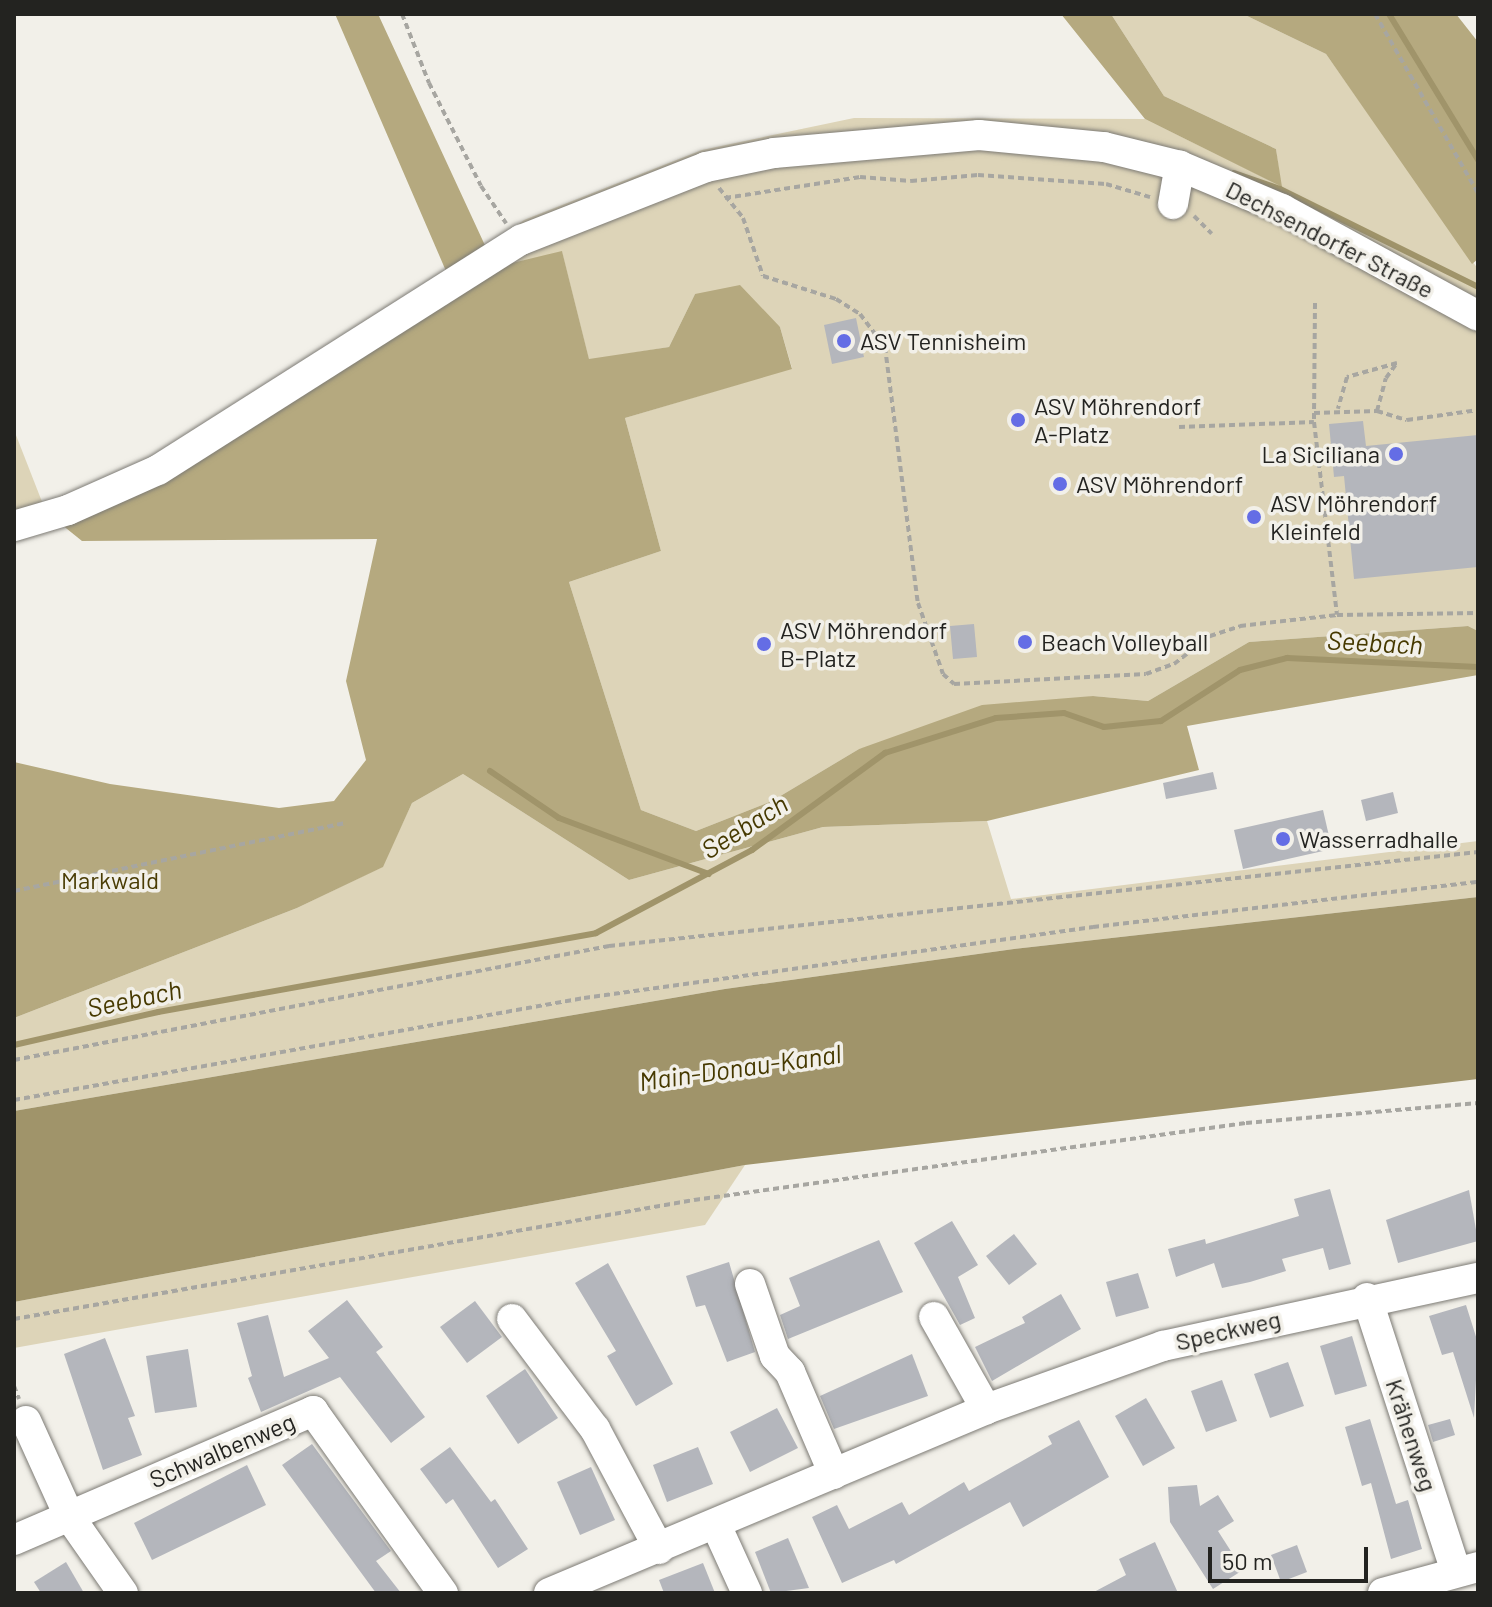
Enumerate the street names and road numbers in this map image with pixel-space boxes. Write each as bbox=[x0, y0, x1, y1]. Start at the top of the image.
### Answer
street label: Dechsendorfer Straße bbox=[1221, 174, 1439, 304]
street label: Speckweg bbox=[1173, 1304, 1283, 1356]
street label: Krähenweg bbox=[1380, 1375, 1444, 1495]
street label: Schwalbenweg bbox=[145, 1406, 299, 1494]

